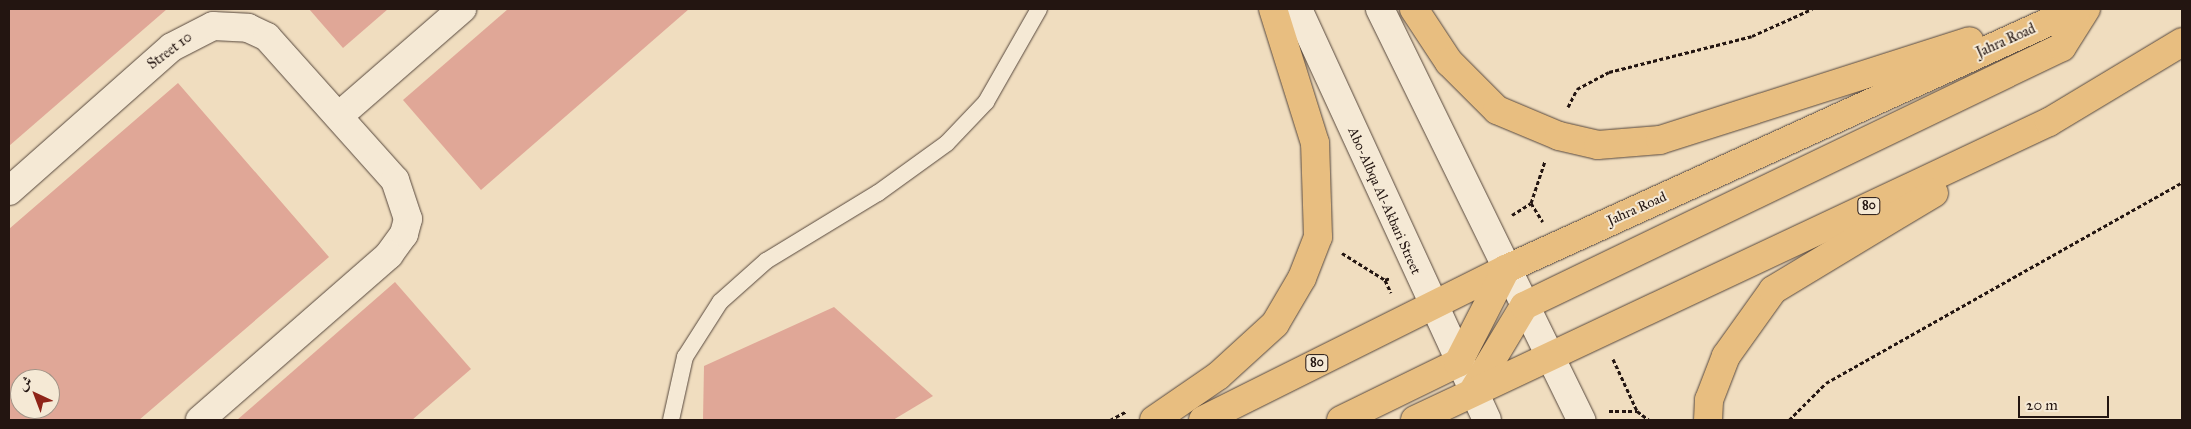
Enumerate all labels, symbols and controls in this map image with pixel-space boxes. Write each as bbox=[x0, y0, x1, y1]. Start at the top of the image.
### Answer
street label: Jahra Road bbox=[1974, 21, 2038, 61]
street label: Street 10 bbox=[144, 29, 196, 73]
street label: Abo-Albqa Al-Akbari Street bbox=[1344, 125, 1424, 277]
street label: Jahra Road bbox=[1605, 189, 1669, 229]
road number: 80 bbox=[1856, 197, 1882, 216]
road number: 80 bbox=[1304, 353, 1330, 372]
north arrow bbox=[10, 369, 60, 419]
text: ش bbox=[14, 372, 36, 394]
scale bar bbox=[2021, 386, 2112, 418]
text: 20 m bbox=[2026, 396, 2058, 414]

